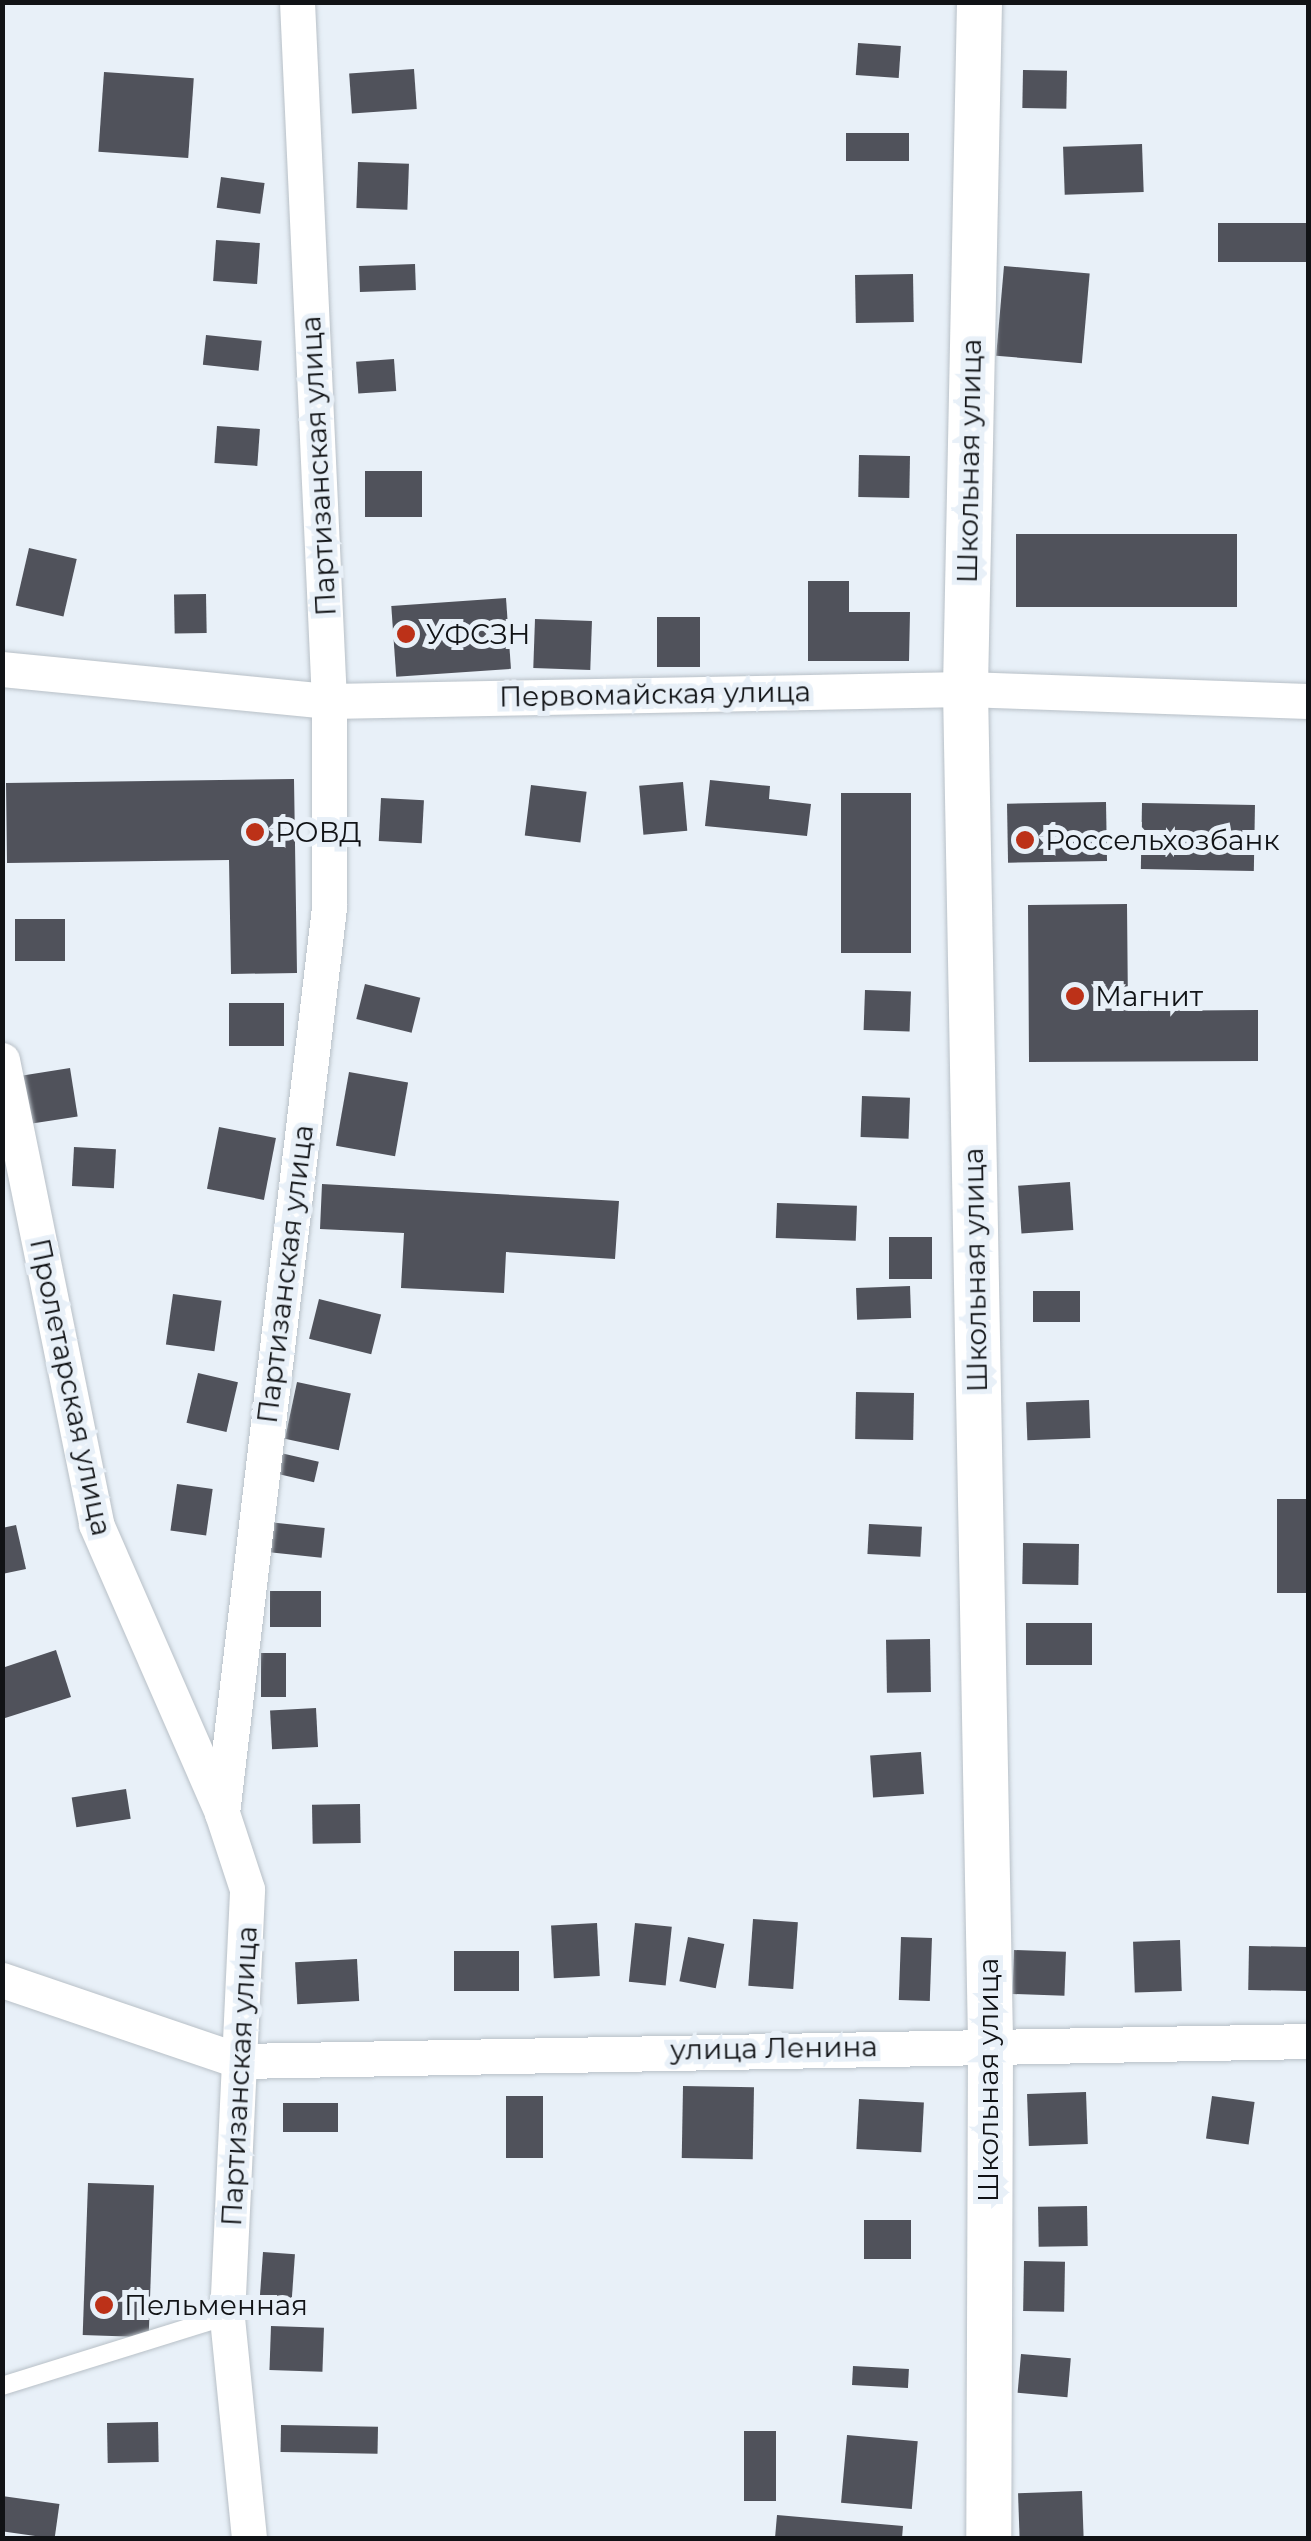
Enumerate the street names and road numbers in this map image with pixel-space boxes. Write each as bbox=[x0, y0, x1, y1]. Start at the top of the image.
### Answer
street label: Партизанская улица bbox=[293, 315, 343, 617]
street label: Школьная улица bbox=[950, 338, 988, 584]
street label: Первомайская улица bbox=[499, 674, 811, 714]
street label: Партизанская улица bbox=[250, 1123, 320, 1425]
street label: Школьная улица bbox=[956, 1147, 994, 1393]
street label: Пролетарская улица bbox=[23, 1235, 119, 1539]
street label: Партизанская улица bbox=[214, 1925, 264, 2227]
street label: Школьная улица bbox=[971, 1958, 1005, 2202]
street label: улица Ленина bbox=[670, 2029, 878, 2067]

